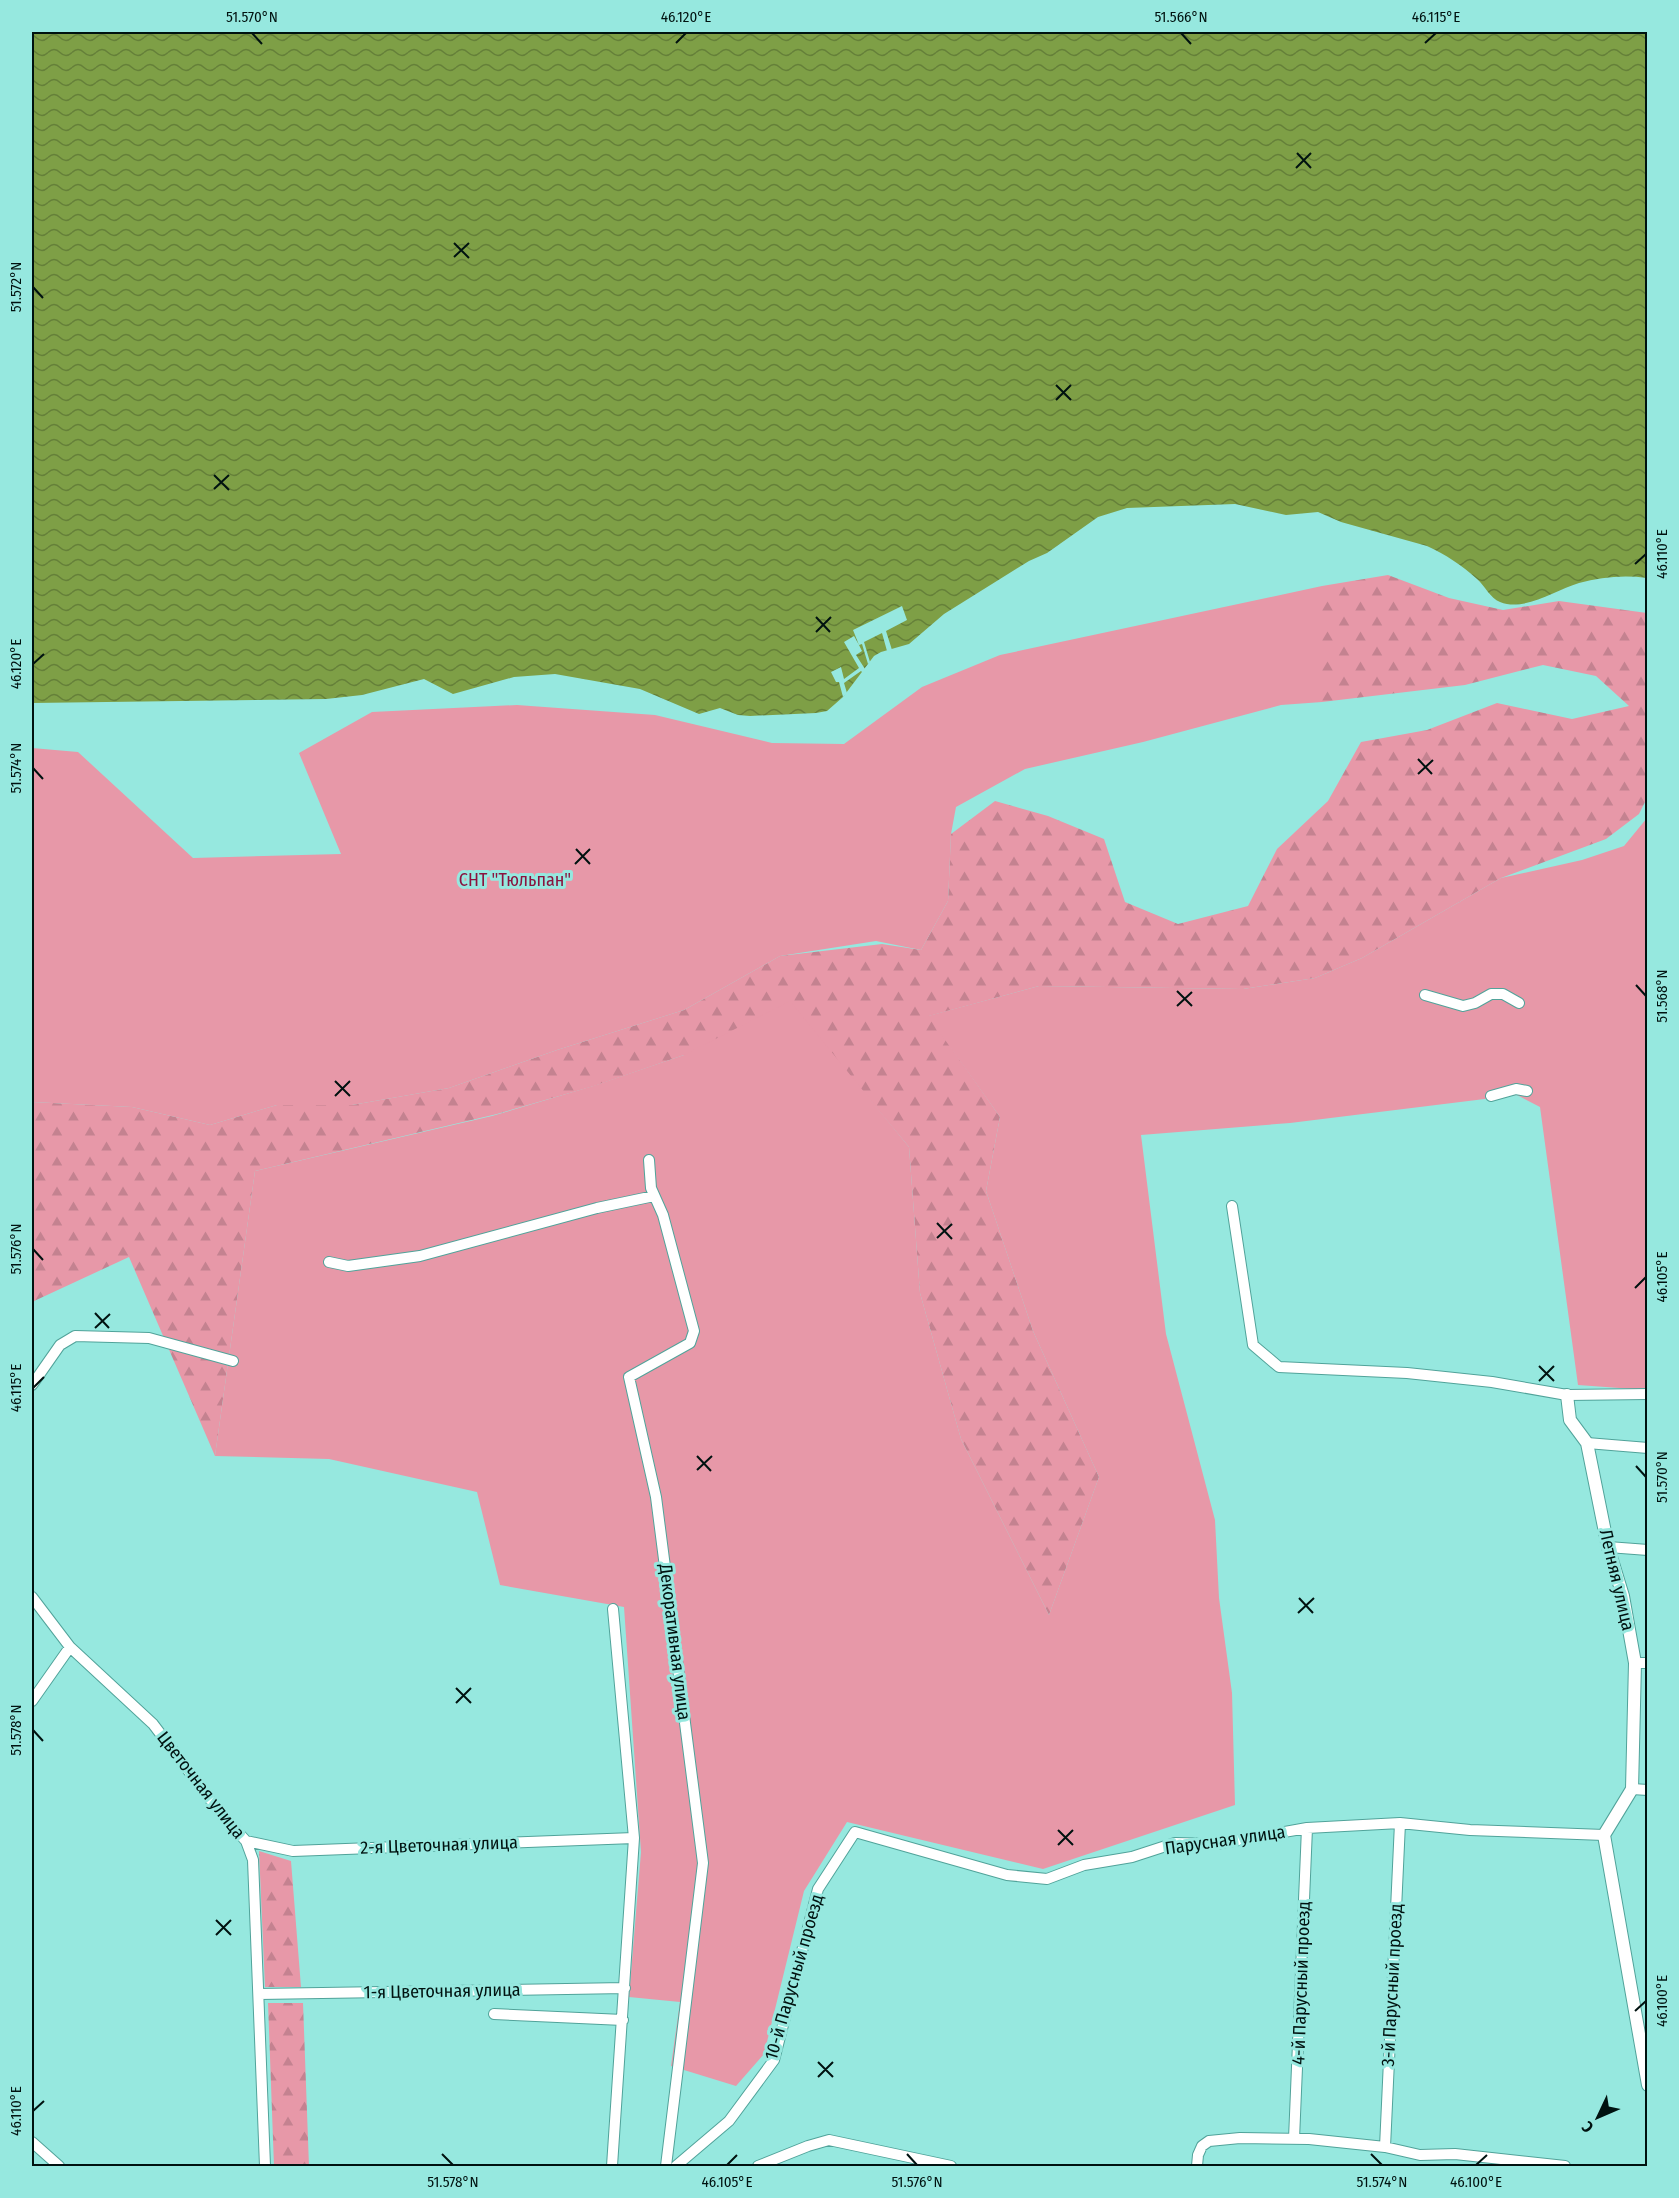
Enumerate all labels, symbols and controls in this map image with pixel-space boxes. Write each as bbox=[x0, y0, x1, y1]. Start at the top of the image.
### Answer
text: 51.570°N bbox=[226, 8, 278, 26]
text: 46.120°E bbox=[661, 8, 711, 26]
text: 51.566°N bbox=[1154, 8, 1208, 26]
text: 46.115°E bbox=[1412, 8, 1460, 26]
text: 51.572°N bbox=[7, 262, 25, 312]
text: 46.110°E bbox=[1653, 529, 1671, 579]
text: 46.120°E bbox=[7, 639, 25, 689]
text: 51.574°N bbox=[7, 743, 25, 793]
park label: СНТ "Тюльпан" bbox=[459, 869, 571, 891]
text: 51.568°N bbox=[1653, 969, 1671, 1023]
text: 51.576°N bbox=[7, 1223, 25, 1275]
text: 46.105°E bbox=[1653, 1252, 1671, 1302]
text: 46.115°E bbox=[7, 1364, 25, 1412]
text: 51.570°N bbox=[1653, 1451, 1671, 1503]
street label: Летняя улица bbox=[1595, 1527, 1639, 1633]
street label: Декоративная улица bbox=[654, 1562, 696, 1722]
text: 51.578°N bbox=[7, 1704, 25, 1756]
street label: Цветочная улица bbox=[152, 1727, 250, 1843]
street label: Парусная улица bbox=[1163, 1821, 1287, 1859]
street label: 2-я Цветочная улица bbox=[360, 1831, 518, 1859]
street label: 10-й Парусный проезд bbox=[760, 1892, 828, 2062]
street label: 4-й Парусный проезд bbox=[1287, 1901, 1315, 2065]
street label: 3-й Парусный проезд bbox=[1377, 1903, 1407, 2067]
text: 46.100°E bbox=[1653, 1975, 1671, 2027]
street label: 1-я Цветочная улица bbox=[363, 1979, 521, 2003]
text: 46.110°E bbox=[7, 2086, 25, 2136]
north arrow bbox=[1568, 2087, 1628, 2147]
text: С bbox=[1577, 2117, 1597, 2137]
text: 51.578°N bbox=[427, 2173, 479, 2191]
text: 46.105°E bbox=[702, 2173, 752, 2191]
text: 51.576°N bbox=[891, 2173, 943, 2191]
text: 51.574°N bbox=[1357, 2173, 1407, 2191]
text: 46.100°E bbox=[1450, 2173, 1502, 2191]

